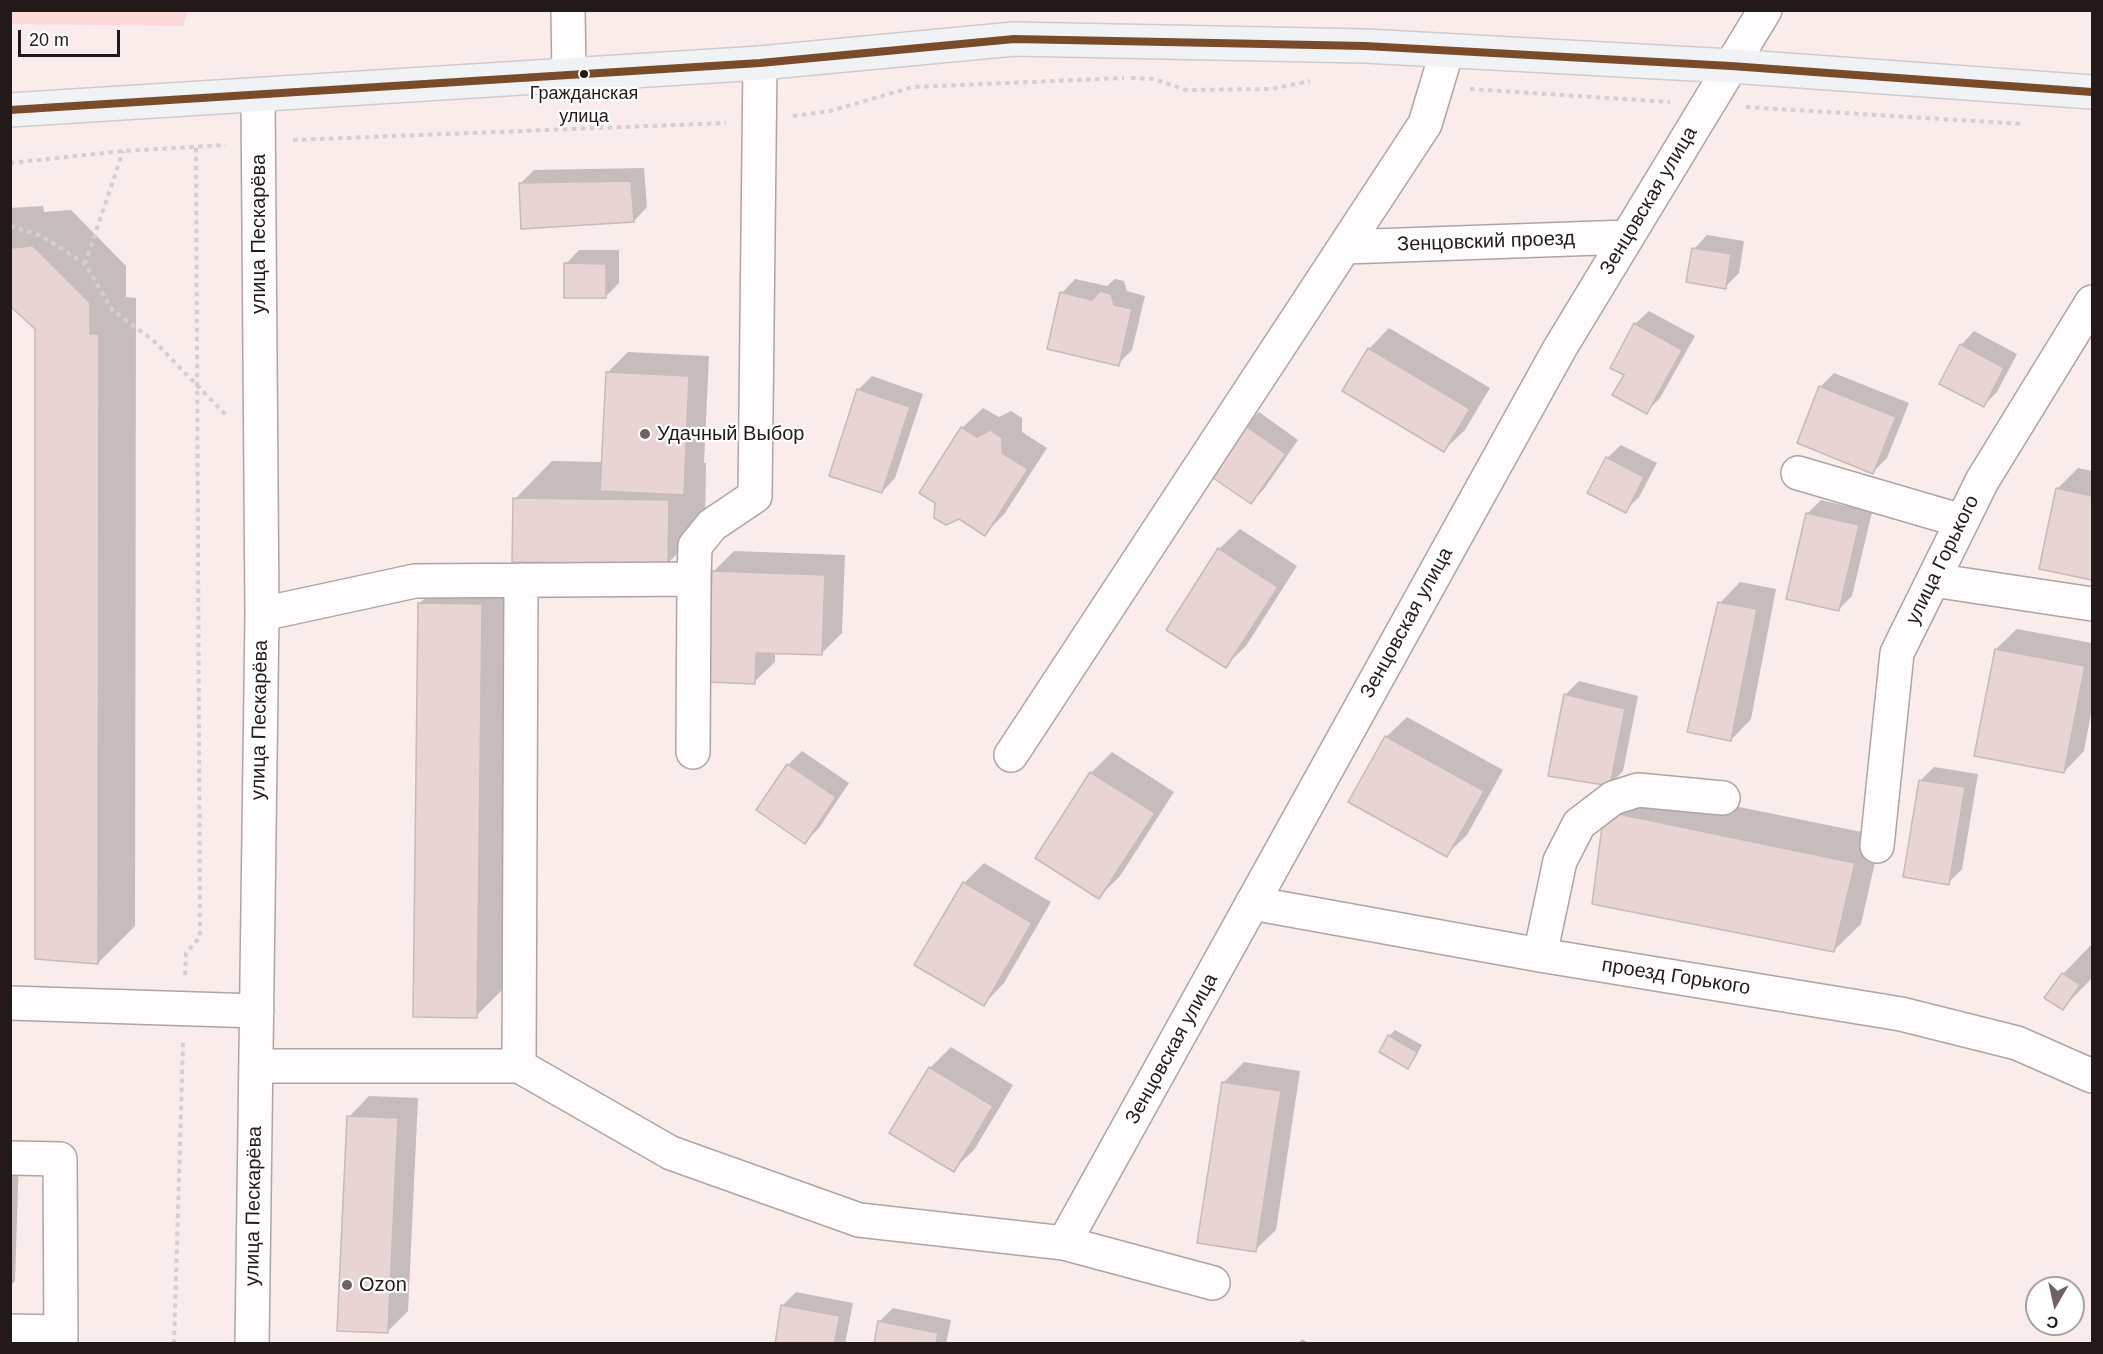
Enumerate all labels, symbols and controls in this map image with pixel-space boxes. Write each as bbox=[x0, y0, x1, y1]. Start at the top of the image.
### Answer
scale bar bbox=[21, 18, 123, 56]
text: 20 m bbox=[29, 30, 69, 50]
marker: Гражданская улица bbox=[578, 68, 590, 80]
place label: Гражданская улица bbox=[530, 83, 638, 125]
street label: Зенцовская улица bbox=[1595, 123, 1703, 279]
street label: улица Пескарёва bbox=[247, 154, 271, 314]
street label: Зенцовский проезд bbox=[1397, 227, 1575, 257]
place label: Удачный Выбор bbox=[657, 422, 804, 446]
marker: Удачный Выбор bbox=[638, 427, 652, 441]
street label: улица Горького bbox=[1901, 491, 1985, 629]
street label: Зенцовская улица bbox=[1356, 543, 1458, 703]
street label: улица Пескарёва bbox=[247, 640, 273, 800]
street label: проезд Горького bbox=[1600, 953, 1752, 1001]
street label: Зенцовская улица bbox=[1121, 969, 1223, 1129]
street label: улица Пескарёва bbox=[241, 1126, 267, 1286]
place label: Ozon bbox=[359, 1273, 407, 1297]
north arrow bbox=[2025, 1276, 2085, 1336]
marker: Ozon bbox=[340, 1278, 354, 1292]
text: С bbox=[2045, 1313, 2059, 1332]

